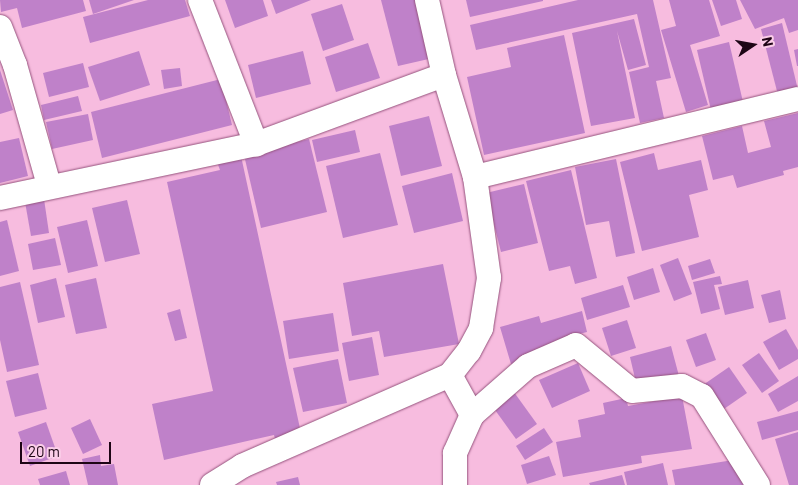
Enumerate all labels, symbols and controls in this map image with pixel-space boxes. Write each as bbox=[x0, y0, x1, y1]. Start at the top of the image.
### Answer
north arrow bbox=[728, 20, 778, 70]
text: N bbox=[759, 35, 777, 48]
scale bar bbox=[22, 432, 114, 464]
text: 20 m bbox=[28, 442, 60, 460]

